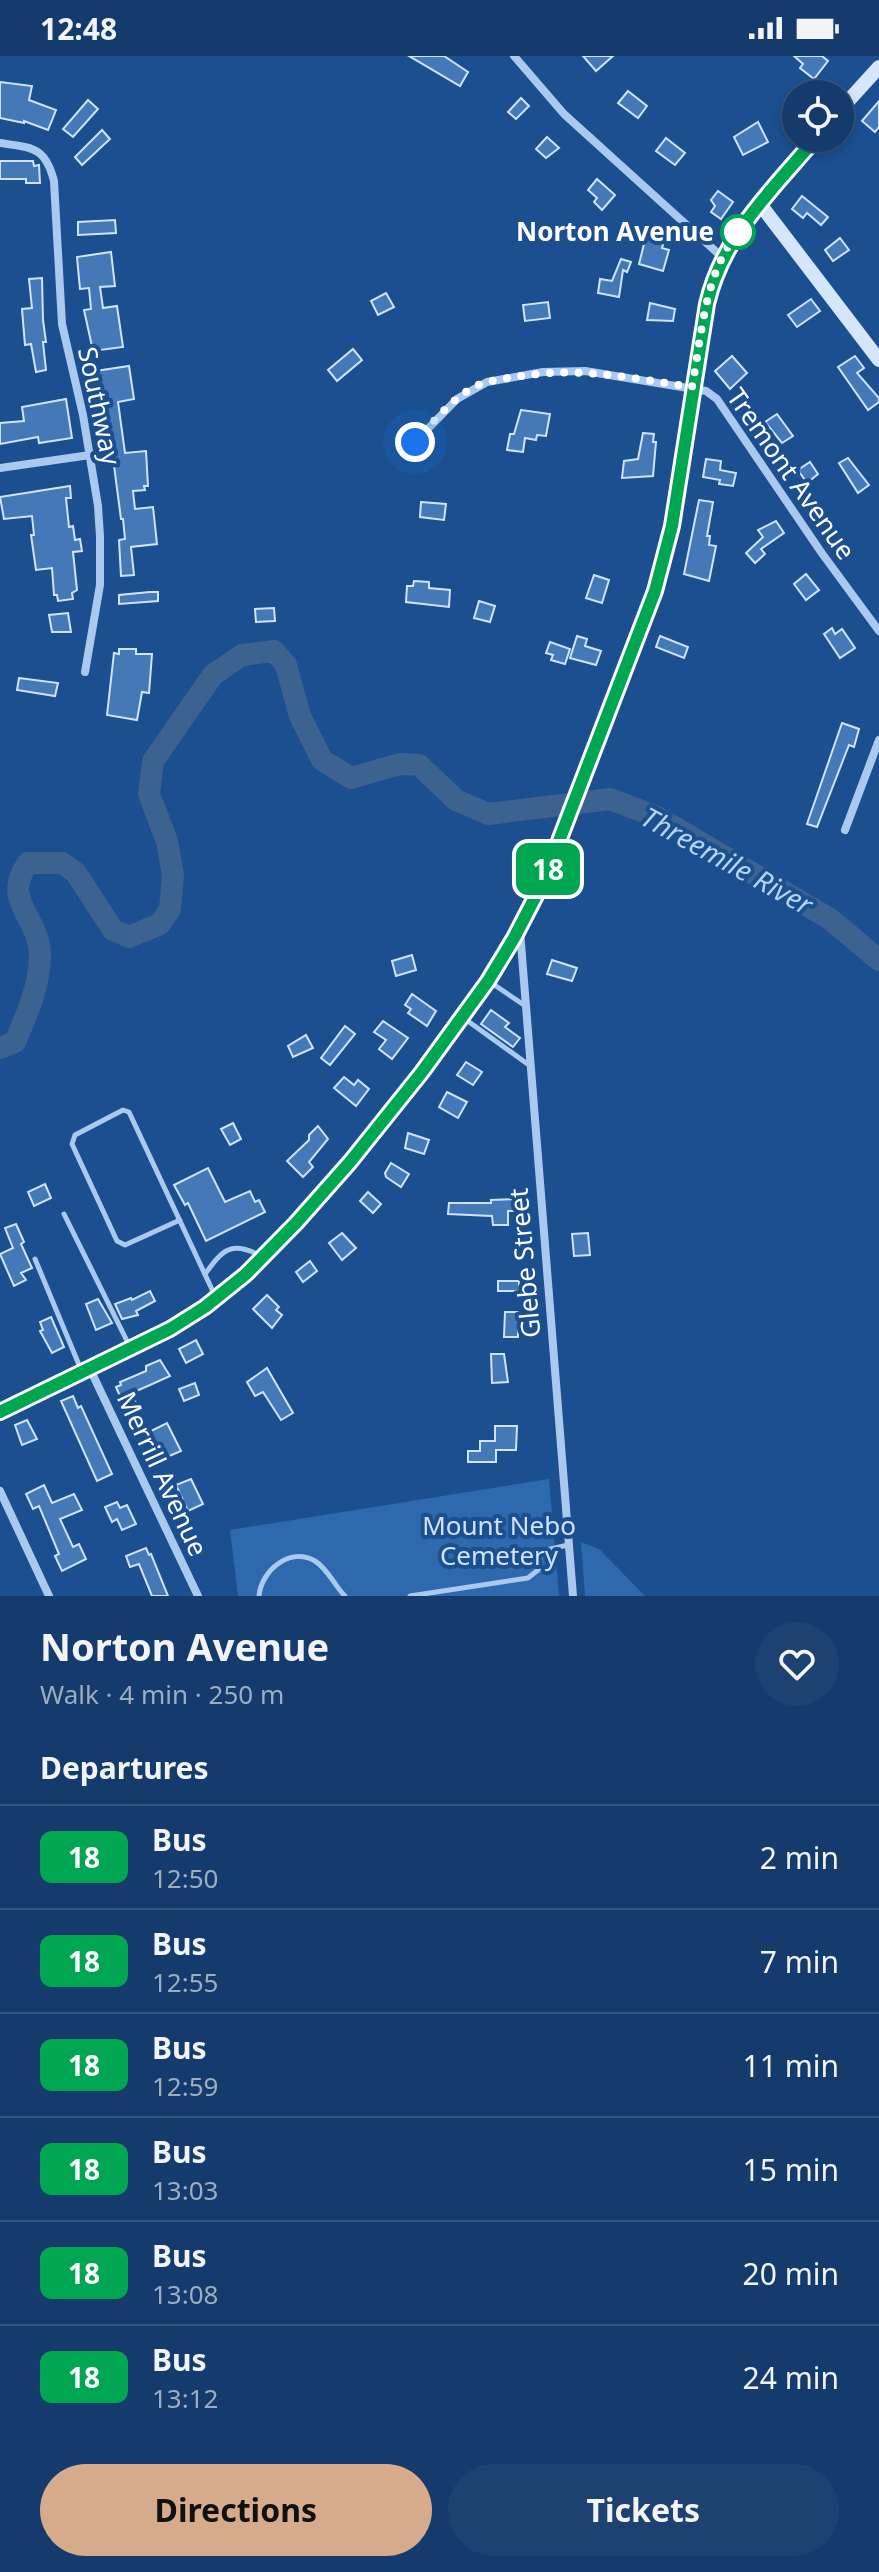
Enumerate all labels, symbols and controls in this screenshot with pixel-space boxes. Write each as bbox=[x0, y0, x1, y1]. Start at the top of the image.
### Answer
text: 12:48 bbox=[40, 8, 117, 49]
map controls bbox=[782, 80, 854, 152]
button: locate bbox=[782, 80, 854, 152]
place label: Norton Avenue bbox=[516, 213, 714, 249]
marker: Norton Avenue bbox=[721, 215, 755, 249]
street label: Southway bbox=[70, 343, 130, 469]
street label: Tremont Avenue bbox=[719, 381, 864, 566]
your location bbox=[395, 422, 435, 462]
water label: Threemile River bbox=[635, 797, 822, 924]
line badge: 18 bbox=[512, 843, 584, 895]
text: 18 bbox=[532, 850, 564, 888]
street label: Glebe Street bbox=[500, 1187, 548, 1340]
street label: Merrill Avenue bbox=[109, 1385, 217, 1562]
park label: Mount Nebo Cemetery bbox=[422, 1507, 576, 1573]
text: Norton Avenue bbox=[40, 1620, 329, 1672]
button: heart bbox=[755, 1622, 839, 1706]
text: Walk · 4 min · 250 m bbox=[40, 1676, 284, 1712]
text: Departures bbox=[40, 1747, 209, 1788]
text: Bus bbox=[152, 1819, 207, 1860]
text: 2 min bbox=[760, 1837, 839, 1878]
text: 18 bbox=[68, 1838, 100, 1876]
text: 12:50 bbox=[152, 1860, 218, 1896]
text: Bus bbox=[152, 1923, 207, 1964]
text: 7 min bbox=[760, 1941, 839, 1982]
text: 18 bbox=[68, 1942, 100, 1980]
text: 12:55 bbox=[152, 1964, 218, 2000]
text: Bus bbox=[152, 2027, 207, 2068]
text: 11 min bbox=[743, 2045, 839, 2086]
text: 18 bbox=[68, 2046, 100, 2084]
text: 12:59 bbox=[152, 2068, 218, 2104]
text: Bus bbox=[152, 2131, 207, 2172]
text: 15 min bbox=[743, 2149, 839, 2190]
text: 18 bbox=[68, 2150, 100, 2188]
text: 13:03 bbox=[152, 2172, 218, 2208]
text: Bus bbox=[152, 2235, 207, 2276]
text: 20 min bbox=[743, 2253, 839, 2294]
text: 18 bbox=[68, 2254, 100, 2292]
text: 13:08 bbox=[152, 2276, 218, 2312]
text: Bus bbox=[152, 2339, 207, 2380]
text: 24 min bbox=[743, 2357, 839, 2398]
text: 18 bbox=[68, 2358, 100, 2396]
text: 13:12 bbox=[152, 2380, 218, 2416]
button: Directions bbox=[40, 2464, 432, 2556]
button: Tickets bbox=[448, 2464, 839, 2556]

